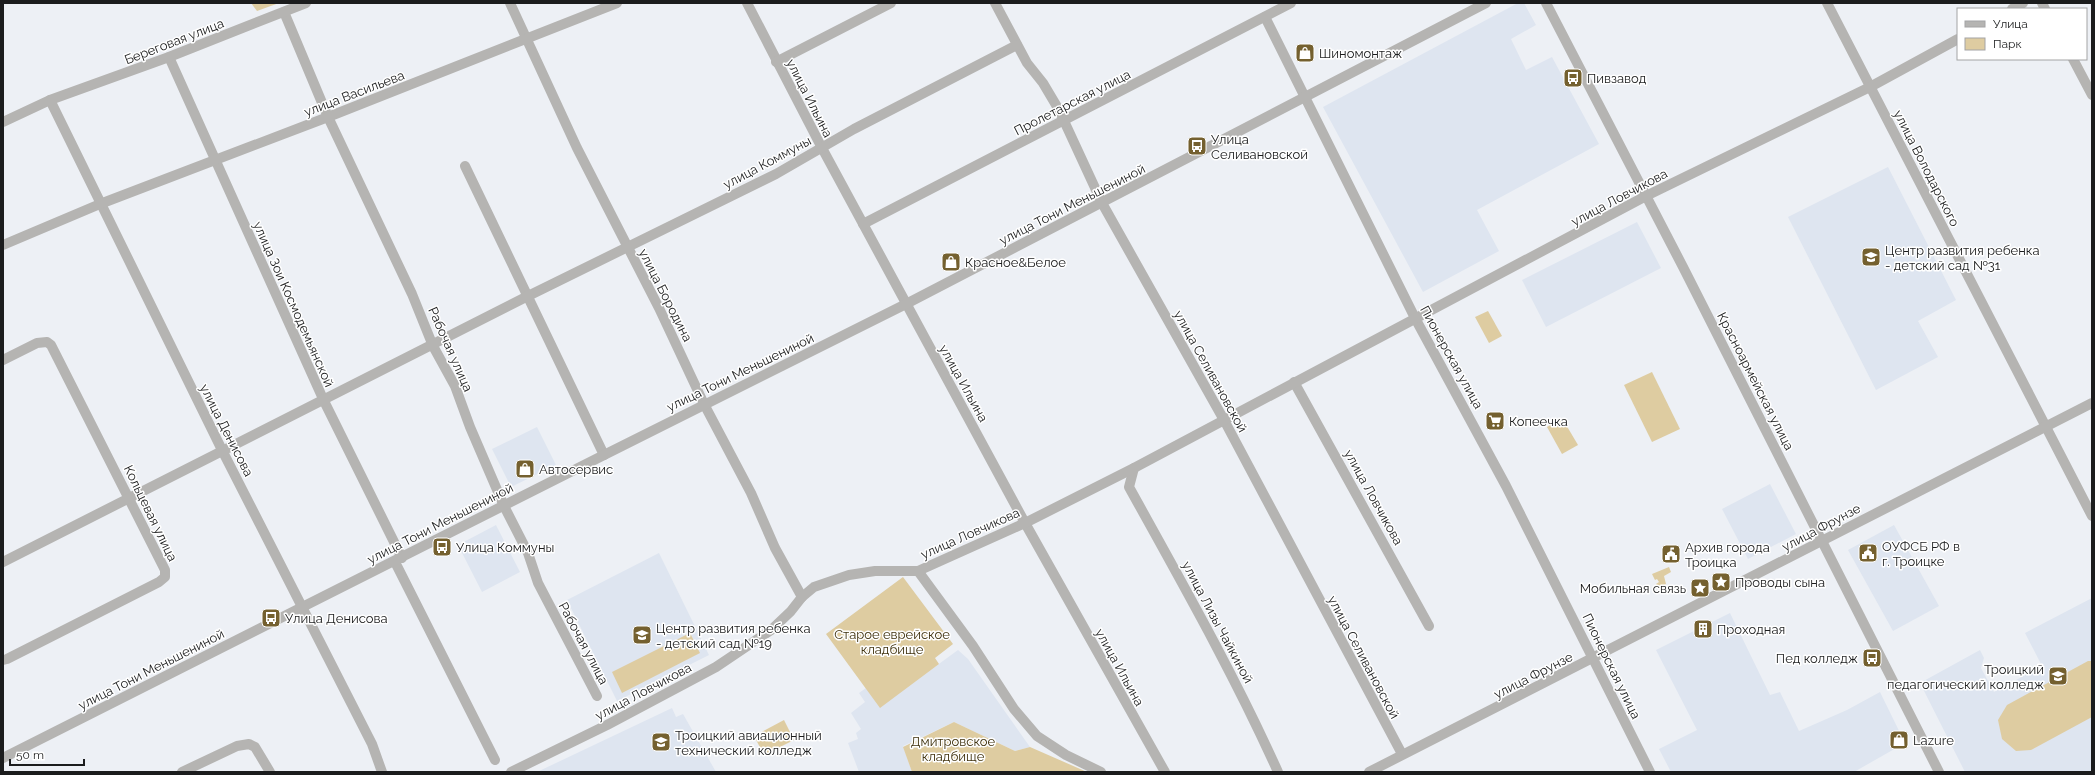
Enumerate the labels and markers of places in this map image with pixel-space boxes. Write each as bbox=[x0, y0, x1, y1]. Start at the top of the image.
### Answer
shop icon: Шиномонтаж bbox=[1294, 42, 1316, 64]
place label: Шиномонтаж bbox=[1319, 46, 1402, 61]
bus stop icon: Пивзавод bbox=[1562, 67, 1584, 89]
place label: Пивзавод bbox=[1587, 71, 1647, 86]
place label: Улица Селивановской bbox=[1211, 132, 1308, 162]
bus stop icon: Улица Селивановской bbox=[1186, 135, 1208, 157]
place label: Центр развития ребенка - детский сад №31 bbox=[1885, 243, 2040, 273]
school or university icon: Центр развития ребенка - детский сад №31 bbox=[1860, 246, 1882, 268]
shop icon: Красное&Белое bbox=[940, 251, 962, 273]
place label: Красное&Белое bbox=[965, 255, 1066, 270]
supermarket icon: Копеечка bbox=[1484, 410, 1506, 432]
place label: Копеечка bbox=[1509, 414, 1568, 429]
shop icon: Автосервис bbox=[514, 458, 536, 480]
place label: Автосервис bbox=[539, 462, 613, 477]
bus stop icon: Улица Коммуны bbox=[431, 536, 453, 558]
place label: ОУФСБ РФ в г. Троицке bbox=[1882, 539, 1960, 569]
place label: Улица Коммуны bbox=[456, 540, 554, 555]
place label: Архив города Троицка bbox=[1685, 540, 1770, 570]
public building icon: ОУФСБ РФ в г. Троицке bbox=[1857, 542, 1879, 564]
public building icon: Архив города Троицка bbox=[1660, 543, 1682, 565]
place icon: Проводы сына bbox=[1710, 571, 1732, 593]
place label: Проводы сына bbox=[1735, 575, 1825, 590]
place icon: Мобильная связь bbox=[1689, 577, 1711, 599]
place label: Мобильная связь bbox=[1580, 581, 1686, 596]
bus stop icon: Улица Денисова bbox=[260, 607, 282, 629]
place label: Улица Денисова bbox=[285, 611, 388, 626]
building icon: Проходная bbox=[1692, 618, 1714, 640]
place label: Центр развития ребенка - детский сад №19 bbox=[656, 621, 811, 651]
place label: Проходная bbox=[1717, 622, 1785, 637]
school or university icon: Центр развития ребенка - детский сад №19 bbox=[631, 624, 653, 646]
bus stop icon: Пед колледж bbox=[1861, 647, 1883, 669]
place label: Пед колледж bbox=[1776, 651, 1858, 666]
place label: Троицкий педагогический колледж bbox=[1887, 662, 2044, 692]
school or university icon: Троицкий педагогический колледж bbox=[2047, 665, 2069, 687]
place label: Троицкий авиационный технический колледж bbox=[675, 728, 822, 758]
shop icon: Lazure bbox=[1888, 729, 1910, 751]
school or university icon: Троицкий авиационный технический колледж bbox=[650, 731, 672, 753]
place label: Lazure bbox=[1913, 733, 1954, 748]

